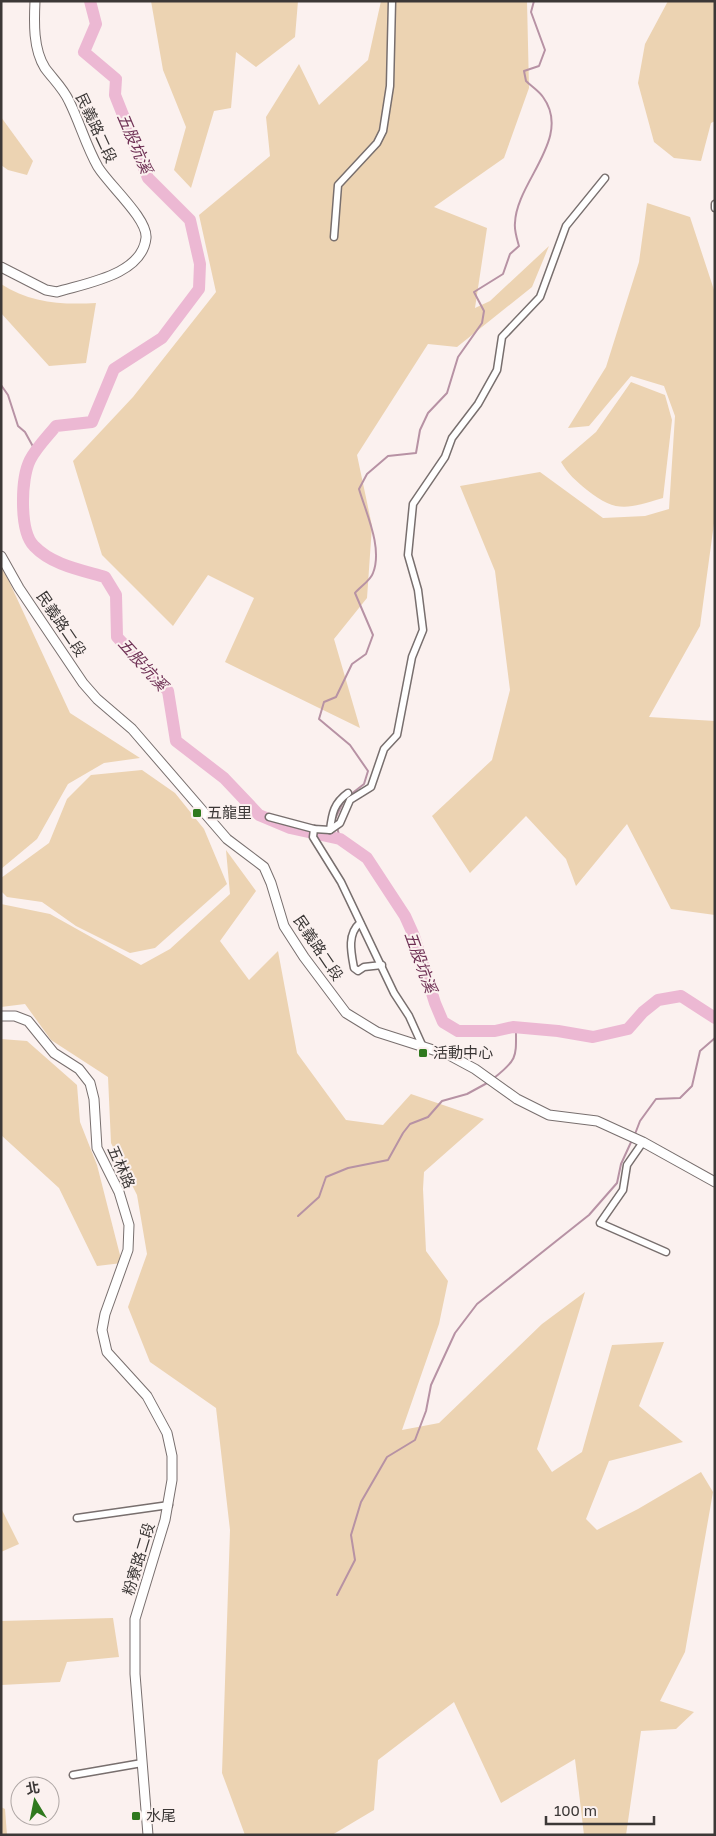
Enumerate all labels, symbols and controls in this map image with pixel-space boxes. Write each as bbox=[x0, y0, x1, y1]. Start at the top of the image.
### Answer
street label: 民義路二段 bbox=[73, 90, 121, 165]
water label: 五股坑溪 bbox=[113, 110, 157, 178]
street label: 民義路二段 bbox=[33, 587, 90, 660]
water label: 五股坑溪 bbox=[114, 634, 173, 696]
place label: 五龍里 bbox=[207, 803, 252, 821]
marker: 五龍里 bbox=[191, 807, 203, 819]
street label: 民義路二段 bbox=[290, 911, 347, 984]
water label: 五股坑溪 bbox=[401, 929, 442, 997]
place label: 活動中心 bbox=[433, 1043, 493, 1061]
marker: 活動中心 bbox=[417, 1047, 429, 1059]
street label: 五林路 bbox=[105, 1142, 139, 1191]
street label: 粉寮路二段 bbox=[118, 1520, 158, 1597]
north arrow bbox=[10, 1776, 60, 1826]
text: 北 bbox=[24, 1778, 41, 1797]
scale bar bbox=[546, 1794, 654, 1826]
text: 100 m bbox=[554, 1801, 597, 1819]
place label: 水尾 bbox=[146, 1806, 176, 1824]
marker: 水尾 bbox=[130, 1810, 142, 1822]

